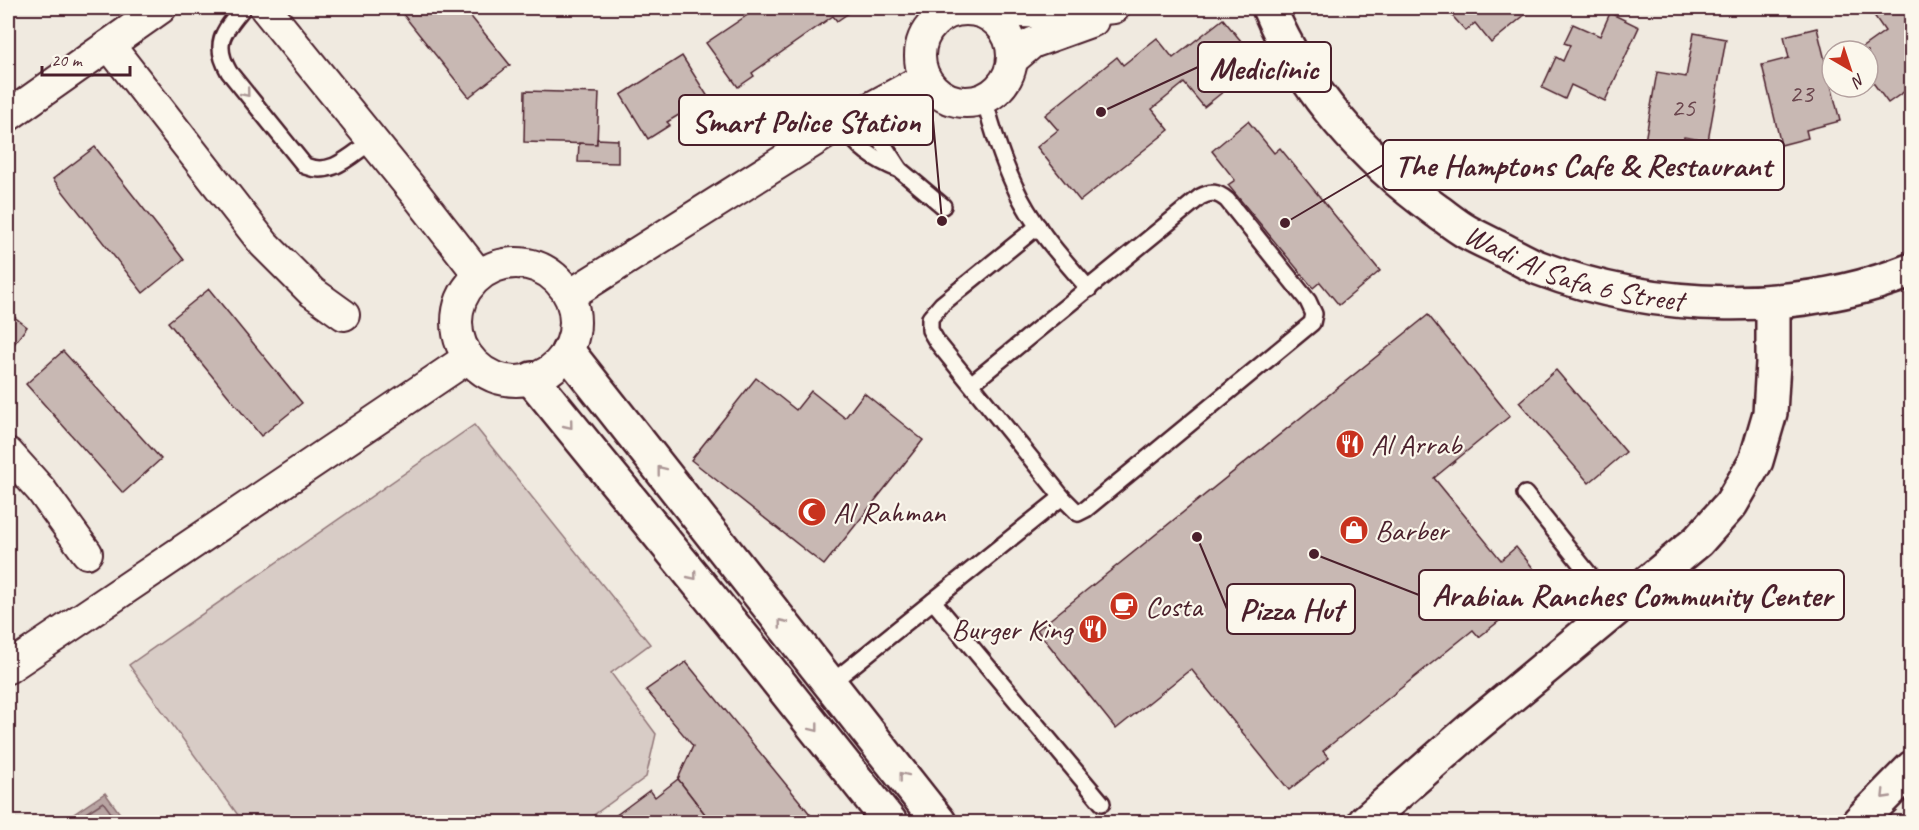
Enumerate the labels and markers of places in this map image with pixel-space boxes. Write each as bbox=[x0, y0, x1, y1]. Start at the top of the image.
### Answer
callout: Mediclinic bbox=[1198, 42, 1331, 92]
callout: Smart Police Station bbox=[679, 95, 933, 145]
callout: The Hamptons Cafe & Restaurant bbox=[1383, 140, 1784, 190]
place label: Al Arrab bbox=[1371, 425, 1463, 463]
restaurant icon: Al Arrab bbox=[1334, 428, 1366, 460]
place label: Al Rahman bbox=[833, 493, 947, 531]
mosque icon: Al Rahman bbox=[796, 496, 828, 528]
place label: Barber bbox=[1375, 511, 1450, 549]
shop icon: Barber bbox=[1338, 514, 1370, 546]
callout: Arabian Ranches Community Center bbox=[1419, 570, 1844, 620]
callout: Pizza Hut bbox=[1227, 584, 1355, 634]
place label: Costa bbox=[1145, 587, 1204, 625]
cafe icon: Costa bbox=[1108, 590, 1140, 622]
place label: Burger King bbox=[951, 610, 1074, 648]
restaurant icon: Burger King bbox=[1077, 613, 1109, 645]

